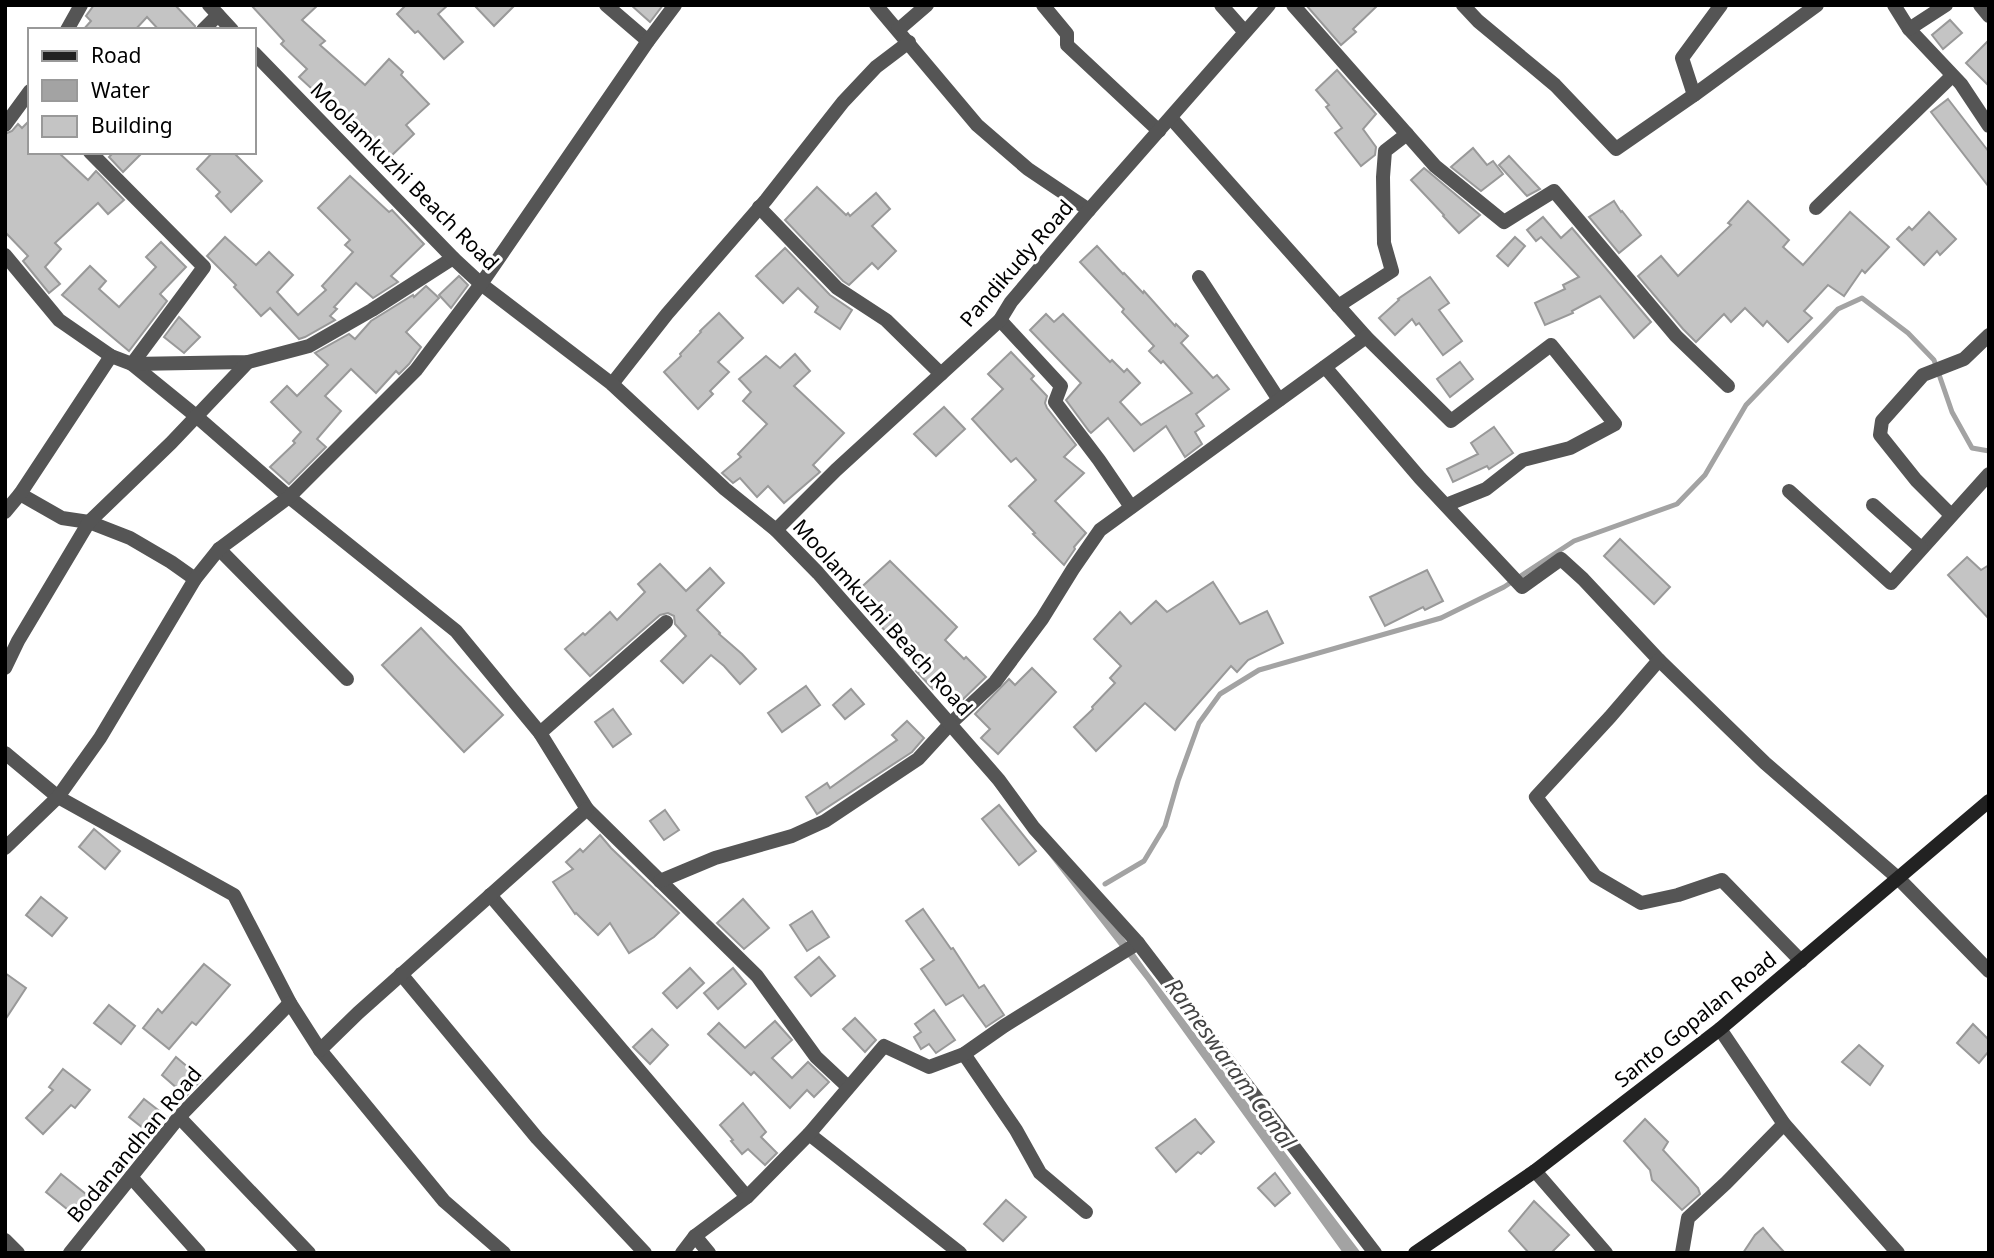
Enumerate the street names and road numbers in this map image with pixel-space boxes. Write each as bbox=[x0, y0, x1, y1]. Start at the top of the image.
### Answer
street label: Moolamkuzhi Beach Road bbox=[305, 76, 505, 276]
street label: Pandikudy Road bbox=[953, 194, 1079, 332]
street label: Moolamkuzhi Beach Road bbox=[787, 513, 979, 721]
street label: Santo Gopalan Road bbox=[1608, 945, 1782, 1093]
street label: Bodanandhan Road bbox=[60, 1060, 208, 1228]

